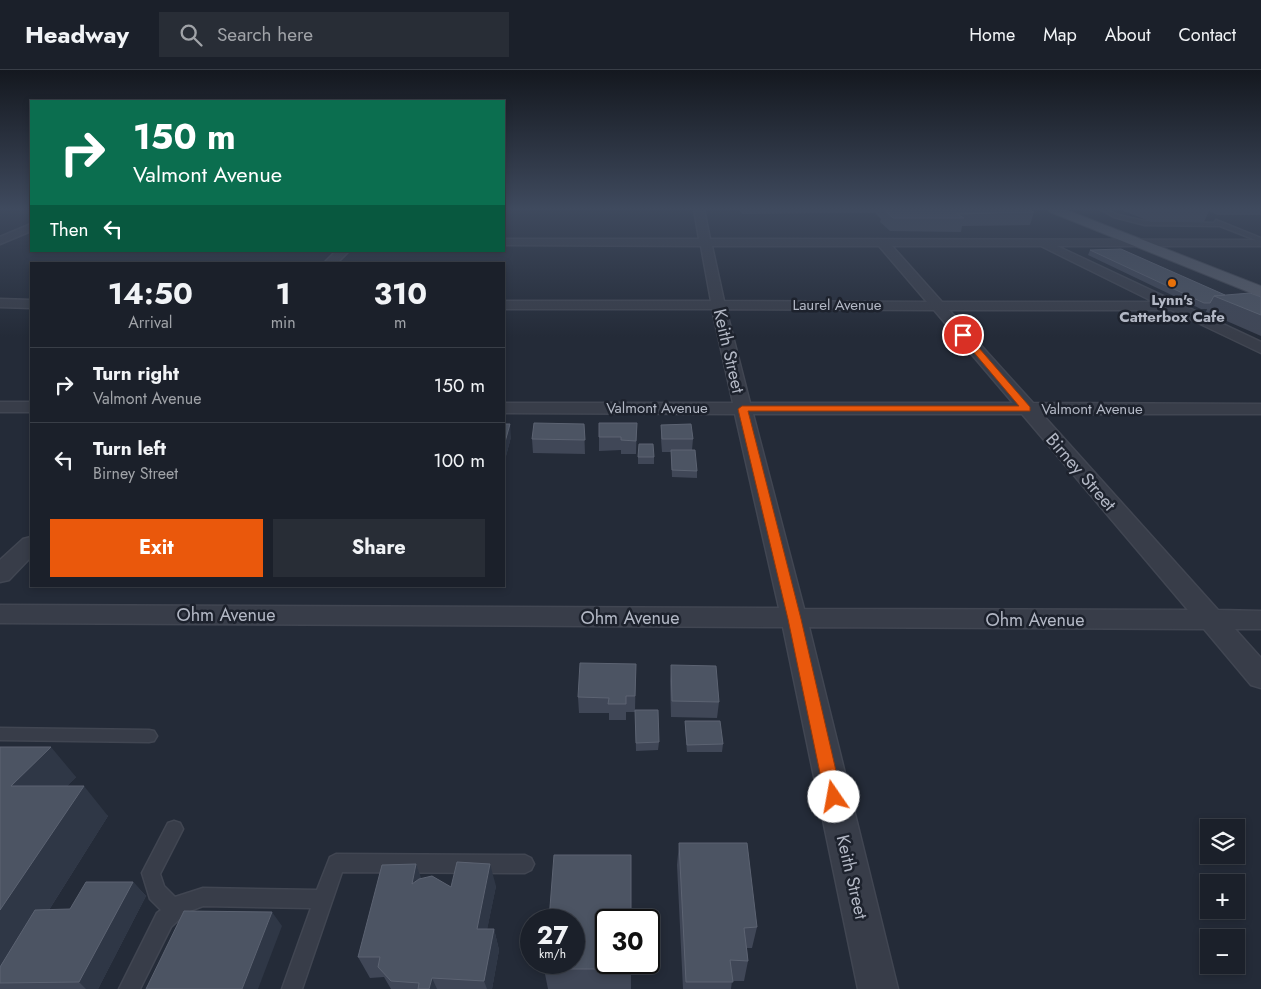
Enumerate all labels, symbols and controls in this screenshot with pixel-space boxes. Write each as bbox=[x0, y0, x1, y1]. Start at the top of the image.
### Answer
search box bbox=[159, 12, 509, 57]
text: Headway bbox=[25, 17, 129, 52]
icon: search bbox=[177, 21, 205, 49]
text: Search here bbox=[217, 21, 313, 48]
text: Home bbox=[969, 22, 1015, 48]
text: Map bbox=[1043, 22, 1077, 48]
text: About bbox=[1105, 22, 1150, 48]
text: Contact bbox=[1178, 22, 1236, 48]
text: 150 m bbox=[133, 112, 236, 162]
icon: right bbox=[50, 120, 115, 185]
text: Valmont Avenue bbox=[133, 158, 282, 190]
icon: left bbox=[99, 215, 127, 243]
text: Then bbox=[50, 216, 89, 243]
text: 14:50 bbox=[108, 272, 193, 315]
text: 1 bbox=[276, 272, 291, 315]
text: 310 bbox=[373, 272, 427, 315]
marker: Lynn's Catterbox Cafe bbox=[1166, 277, 1178, 289]
place label: Lynn's Catterbox Cafe bbox=[1119, 289, 1225, 328]
street label: Laurel Avenue bbox=[792, 294, 882, 316]
street label: Keith Street bbox=[707, 306, 751, 396]
text: Arrival bbox=[128, 311, 172, 334]
text: min bbox=[271, 311, 296, 334]
text: m bbox=[394, 311, 407, 334]
pin bbox=[942, 314, 984, 356]
icon: arrive bbox=[949, 321, 977, 349]
text: Turn right bbox=[93, 360, 179, 387]
icon: right bbox=[50, 371, 78, 399]
text: 150 m bbox=[434, 372, 485, 399]
text: Valmont Avenue bbox=[93, 387, 201, 410]
street label: Valmont Avenue bbox=[606, 397, 708, 419]
street label: Valmont Avenue bbox=[1041, 398, 1143, 420]
street label: Birney Street bbox=[1040, 427, 1123, 517]
text: Turn left bbox=[93, 435, 166, 462]
icon: left bbox=[50, 446, 78, 474]
text: 100 m bbox=[433, 447, 485, 474]
text: Birney Street bbox=[93, 462, 178, 485]
button: Exit bbox=[50, 519, 263, 577]
button: Share bbox=[273, 519, 485, 577]
street label: Ohm Avenue bbox=[176, 602, 276, 628]
street label: Ohm Avenue bbox=[580, 605, 680, 631]
street label: Ohm Avenue bbox=[985, 607, 1085, 633]
position arrow bbox=[807, 770, 859, 822]
map controls bbox=[1200, 819, 1245, 974]
button: layers bbox=[1200, 819, 1245, 864]
street label: Keith Street bbox=[830, 832, 874, 922]
button: + bbox=[1200, 874, 1245, 919]
speed limit sign: 30 bbox=[595, 909, 660, 974]
text: 27 bbox=[537, 917, 568, 953]
button: − bbox=[1200, 929, 1245, 974]
text: km/h bbox=[539, 945, 566, 963]

